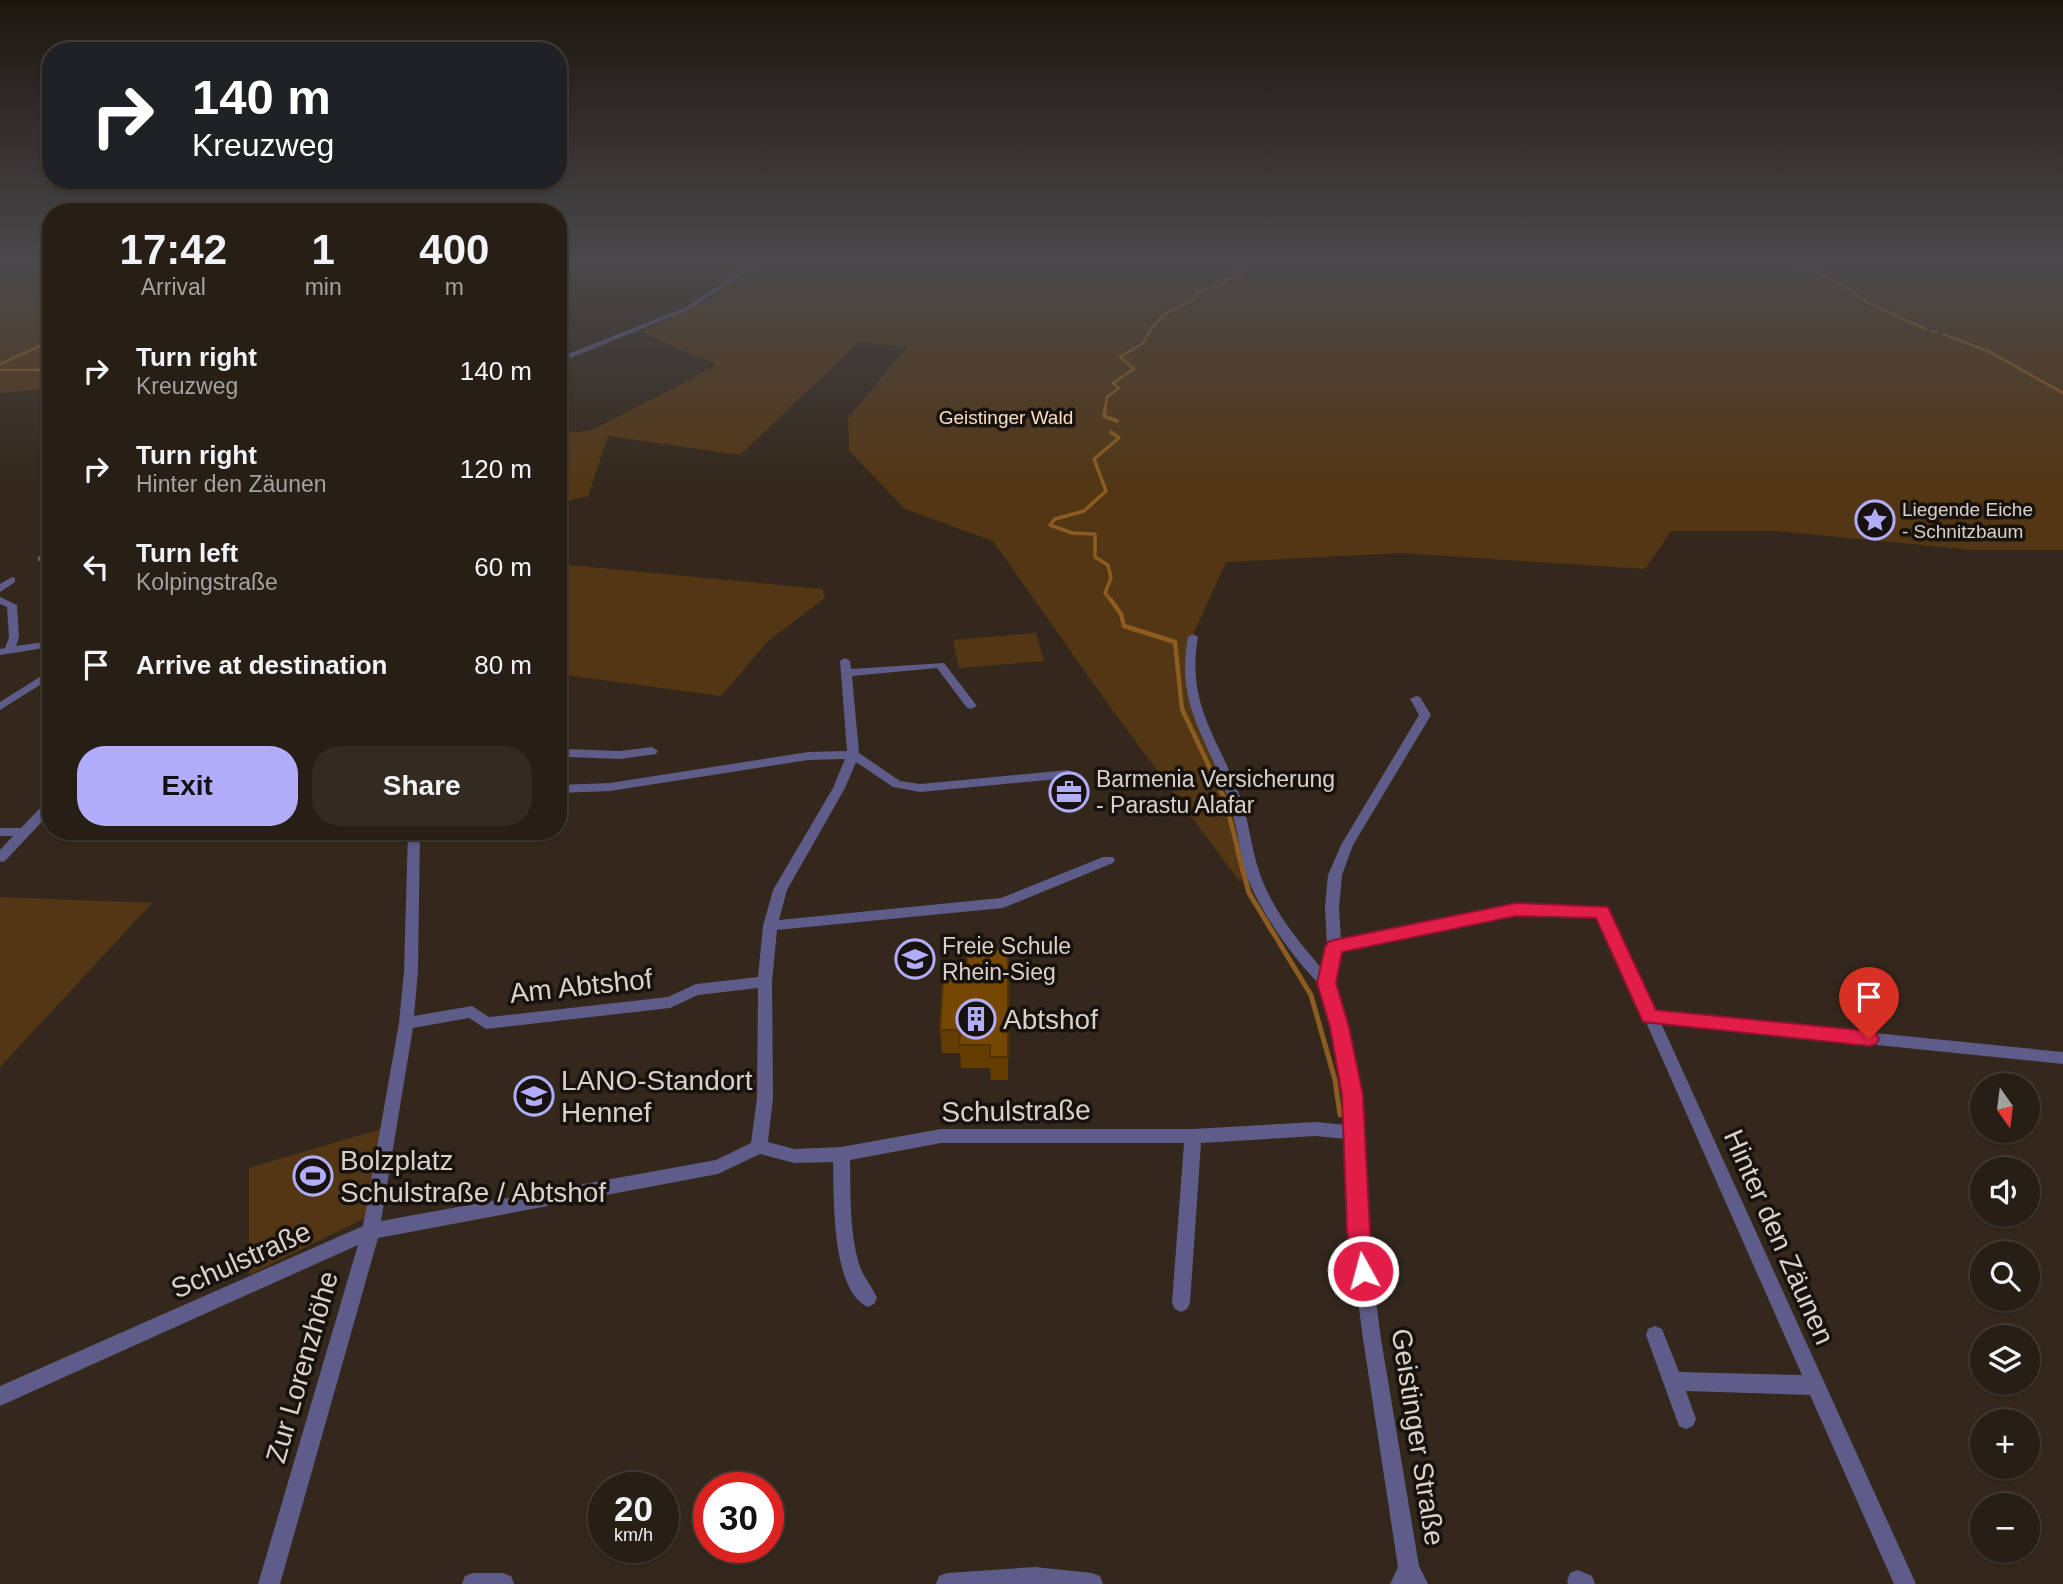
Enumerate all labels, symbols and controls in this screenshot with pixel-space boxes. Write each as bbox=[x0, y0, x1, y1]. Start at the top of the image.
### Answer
icon: right bbox=[77, 70, 168, 161]
text: 140 m bbox=[192, 70, 331, 124]
text: Kreuzweg bbox=[192, 127, 334, 163]
text: 17:42 bbox=[120, 226, 227, 273]
text: 1 bbox=[311, 226, 335, 273]
text: 400 bbox=[419, 226, 489, 273]
text: Arrival bbox=[141, 274, 206, 300]
text: min bbox=[305, 274, 342, 300]
text: m bbox=[445, 274, 464, 300]
text: Turn right bbox=[136, 342, 257, 372]
icon: right bbox=[77, 352, 115, 390]
text: 140 m bbox=[460, 356, 532, 386]
text: Kreuzweg bbox=[136, 373, 238, 399]
park label: Geistinger Wald bbox=[939, 407, 1073, 428]
text: Turn right bbox=[136, 440, 257, 470]
icon: right bbox=[77, 450, 115, 488]
text: 120 m bbox=[460, 454, 532, 484]
text: Hinter den Zäunen bbox=[136, 471, 327, 497]
place icon: Liegende Eiche - Schnitzbaum bbox=[1854, 499, 1896, 541]
place label: Liegende Eiche - Schnitzbaum bbox=[1902, 499, 2033, 542]
text: Turn left bbox=[136, 538, 238, 568]
icon: left bbox=[77, 548, 115, 586]
text: 60 m bbox=[474, 552, 532, 582]
text: Kolpingstraße bbox=[136, 569, 278, 595]
icon: arrive bbox=[77, 646, 115, 684]
text: Arrive at destination bbox=[136, 650, 387, 680]
text: 80 m bbox=[474, 650, 532, 680]
button: Exit bbox=[77, 746, 298, 826]
button: Share bbox=[312, 746, 532, 826]
place label: Barmenia Versicherung - Parastu Alafar bbox=[1096, 766, 1335, 818]
office icon: Barmenia Versicherung - Parastu Alafar bbox=[1048, 771, 1090, 813]
place label: Freie Schule Rhein-Sieg bbox=[942, 933, 1071, 985]
school or university icon: Freie Schule Rhein-Sieg bbox=[894, 938, 936, 980]
street label: Am Abtshof bbox=[508, 963, 654, 1009]
pin bbox=[1839, 967, 1899, 1039]
icon: arrive bbox=[1850, 978, 1888, 1016]
building icon: Abtshof bbox=[955, 998, 997, 1040]
place label: Abtshof bbox=[1003, 1004, 1098, 1035]
place label: LANO-Standort Hennef bbox=[561, 1065, 753, 1128]
north arrow bbox=[1970, 1073, 2040, 1143]
map controls bbox=[1970, 1073, 2040, 1563]
school or university icon: LANO-Standort Hennef bbox=[513, 1075, 555, 1117]
street label: Schulstraße bbox=[941, 1094, 1091, 1128]
street label: Hinter den Zäunen bbox=[1718, 1125, 1840, 1349]
place label: Bolzplatz Schulstraße / Abtshof bbox=[340, 1145, 606, 1208]
sports icon: Bolzplatz Schulstraße / Abtshof bbox=[292, 1155, 334, 1197]
button: sound bbox=[1970, 1157, 2040, 1227]
street label: Schulstraße bbox=[166, 1215, 316, 1305]
position arrow bbox=[1326, 1234, 1400, 1308]
button: search bbox=[1970, 1241, 2040, 1311]
street label: Zur Lorenzhöhe bbox=[260, 1268, 344, 1466]
button: layers bbox=[1970, 1325, 2040, 1395]
street label: Geistinger Straße bbox=[1386, 1326, 1450, 1548]
button: + bbox=[1970, 1409, 2040, 1479]
speed limit sign: 30 bbox=[693, 1472, 784, 1563]
text: 20 bbox=[614, 1489, 653, 1528]
button: − bbox=[1970, 1493, 2040, 1563]
text: km/h bbox=[614, 1525, 653, 1545]

